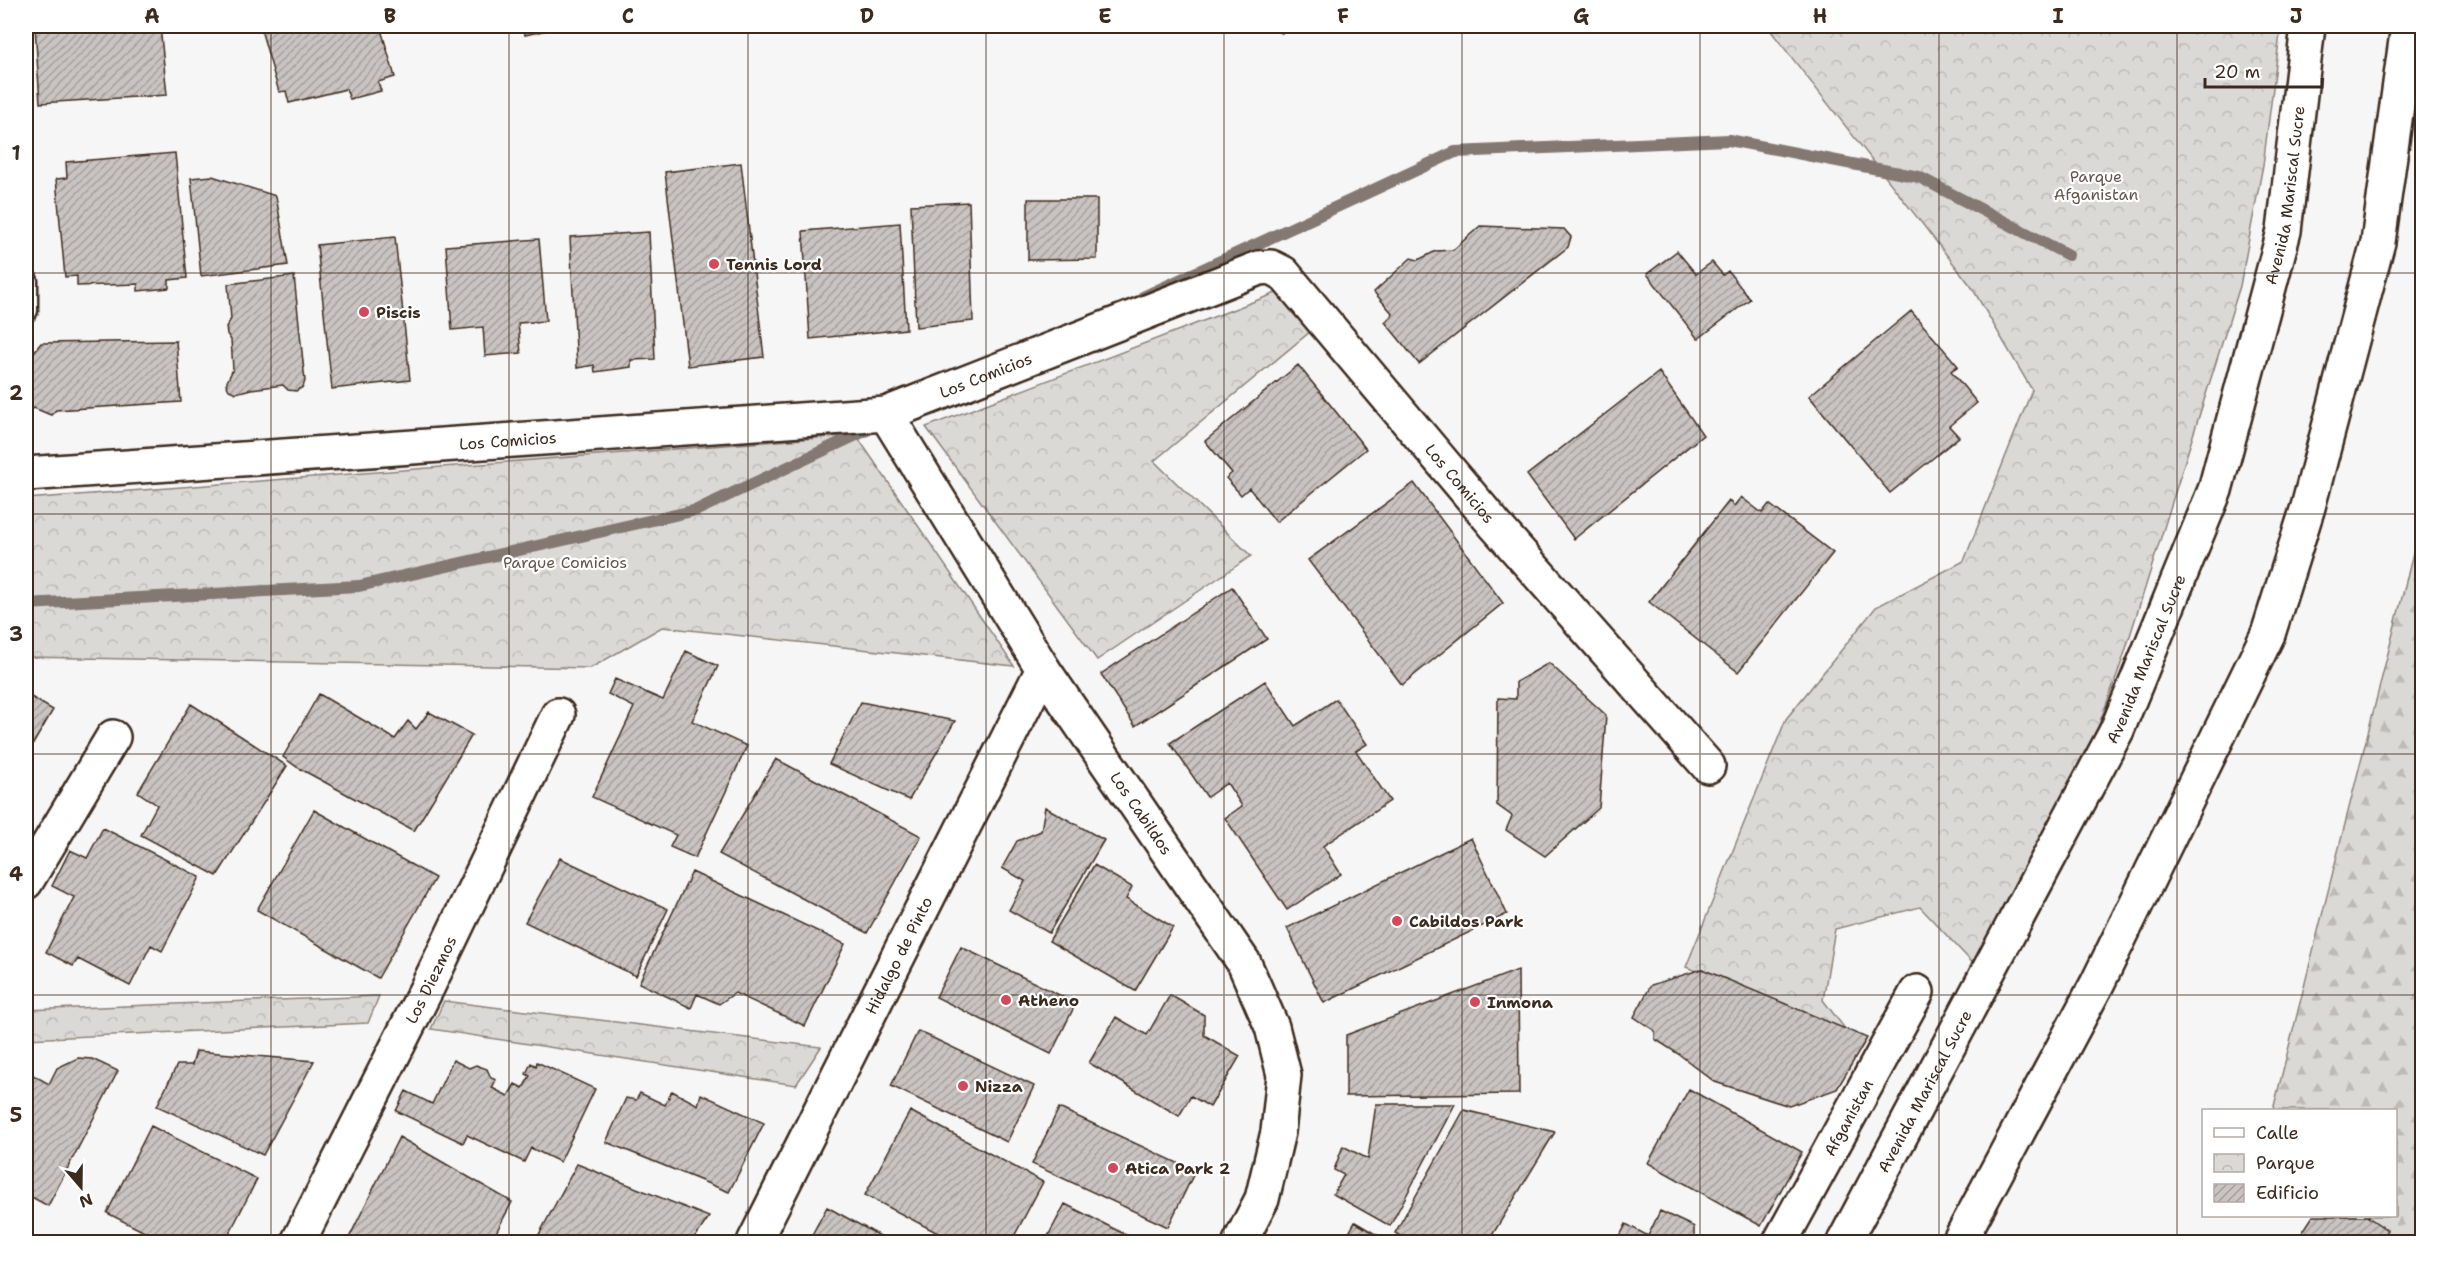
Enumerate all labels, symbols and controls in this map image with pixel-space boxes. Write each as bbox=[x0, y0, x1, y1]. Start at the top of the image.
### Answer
text: A bbox=[144, 3, 160, 29]
text: B bbox=[384, 3, 396, 29]
text: C bbox=[622, 3, 634, 29]
text: D bbox=[860, 3, 874, 29]
text: E bbox=[1098, 3, 1112, 29]
text: F bbox=[1337, 3, 1349, 29]
text: G bbox=[1573, 3, 1589, 29]
text: H bbox=[1813, 3, 1827, 29]
text: I bbox=[2052, 3, 2064, 29]
text: J bbox=[2290, 3, 2303, 29]
scale bar bbox=[2205, 51, 2322, 89]
text: 20 m bbox=[2214, 60, 2260, 84]
street label: Avenida Mariscal Sucre bbox=[2260, 104, 2309, 287]
text: 1 bbox=[11, 140, 21, 166]
park label: Parque Afganistan bbox=[2054, 166, 2138, 205]
place label: Tennis Lord bbox=[726, 254, 822, 275]
marker: Tennis Lord bbox=[707, 257, 721, 271]
place label: Piscis bbox=[376, 302, 421, 323]
marker: Piscis bbox=[357, 305, 371, 319]
street label: Los Comicios bbox=[936, 347, 1035, 403]
text: 2 bbox=[9, 380, 23, 406]
street label: Los Comicios bbox=[458, 427, 557, 454]
street label: Los Comicios bbox=[1421, 439, 1500, 527]
park label: Parque Comicios bbox=[503, 552, 627, 573]
street label: Avenida Mariscal Sucre bbox=[2101, 571, 2190, 747]
text: 3 bbox=[9, 621, 23, 647]
street label: Los Cabildos bbox=[1106, 767, 1177, 859]
text: 4 bbox=[9, 861, 23, 887]
street label: Hidalgo de Pinto bbox=[860, 893, 937, 1018]
place label: Cabildos Park bbox=[1409, 911, 1524, 932]
marker: Cabildos Park bbox=[1390, 914, 1404, 928]
street label: Los Diezmos bbox=[400, 932, 461, 1027]
place label: Atheno bbox=[1018, 990, 1079, 1011]
place label: Inmona bbox=[1487, 992, 1553, 1013]
marker: Atheno bbox=[999, 993, 1013, 1007]
marker: Inmona bbox=[1468, 995, 1482, 1009]
street label: Avenida Mariscal Sucre bbox=[1873, 1006, 1976, 1176]
street label: Afganistan bbox=[1819, 1075, 1878, 1160]
place label: Nizza bbox=[975, 1076, 1023, 1097]
marker: Nizza bbox=[956, 1079, 970, 1093]
text: 5 bbox=[10, 1102, 22, 1128]
legend bbox=[2202, 1109, 2397, 1217]
text: Calle bbox=[2256, 1121, 2299, 1145]
text: Parque bbox=[2256, 1151, 2315, 1175]
north arrow bbox=[51, 1157, 111, 1217]
place label: Atica Park 2 bbox=[1125, 1158, 1230, 1179]
marker: Atica Park 2 bbox=[1106, 1161, 1120, 1175]
text: Edificio bbox=[2256, 1181, 2319, 1205]
text: N bbox=[76, 1189, 96, 1213]

